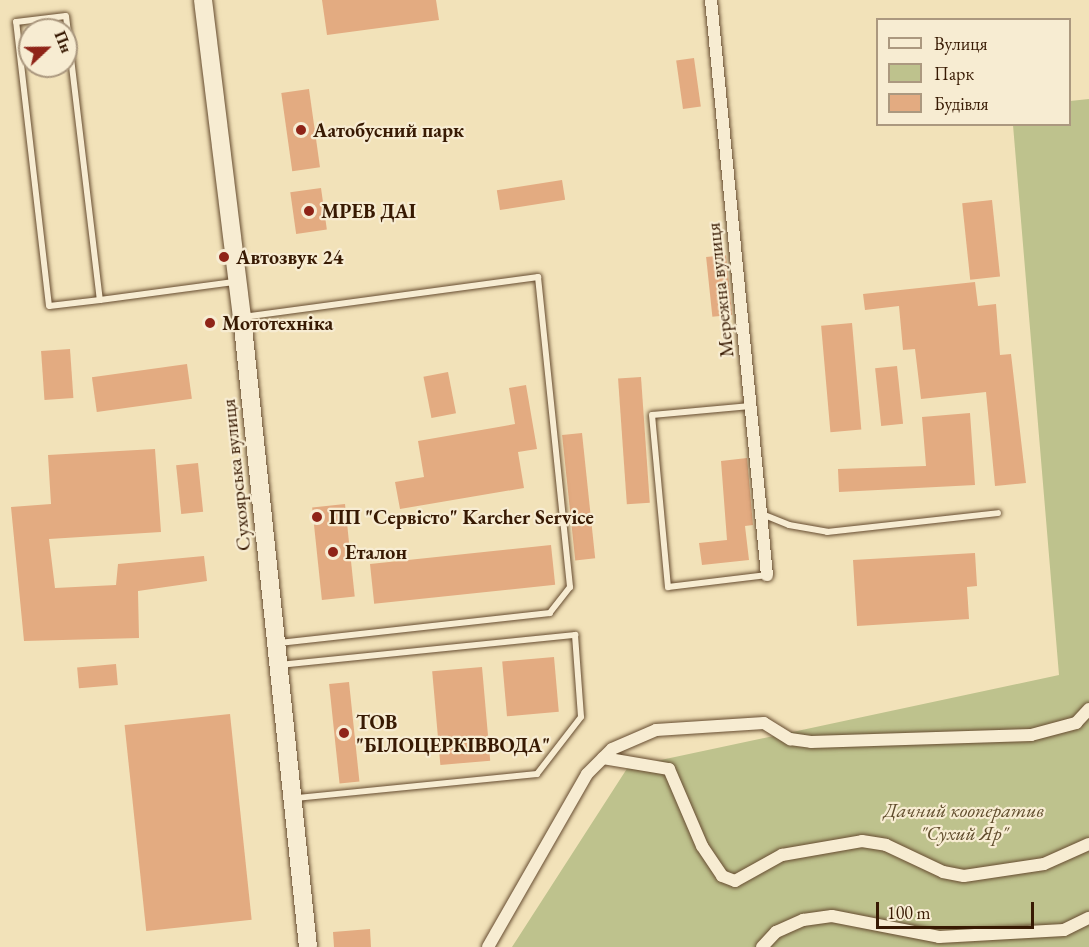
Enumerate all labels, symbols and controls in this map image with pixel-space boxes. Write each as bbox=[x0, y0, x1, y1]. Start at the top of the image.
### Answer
north arrow bbox=[18, 18, 78, 78]
legend bbox=[876, 18, 1071, 126]
text: Пн bbox=[49, 28, 77, 56]
text: Вулиця bbox=[934, 32, 987, 55]
text: Парк bbox=[934, 62, 974, 85]
text: Будівля bbox=[934, 92, 989, 115]
place label: Аатобусний парк bbox=[313, 118, 464, 142]
marker: Аатобусний парк bbox=[294, 123, 308, 137]
place label: МРЕВ ДАІ bbox=[321, 199, 416, 223]
marker: МРЕВ ДАІ bbox=[302, 204, 316, 218]
street label: Мережна вулиця bbox=[701, 221, 739, 359]
place label: Автозвук 24 bbox=[236, 245, 343, 269]
marker: Автозвук 24 bbox=[217, 250, 231, 264]
place label: Мототехніка bbox=[222, 311, 333, 335]
marker: Мототехніка bbox=[203, 316, 217, 330]
street label: Сухоярська вулиця bbox=[216, 398, 256, 552]
place label: ПП "Сервісто" Karcher Service bbox=[329, 505, 594, 529]
marker: ПП "Сервісто" Karcher Service bbox=[310, 510, 324, 524]
place label: Еталон bbox=[345, 540, 407, 564]
marker: Еталон bbox=[326, 545, 340, 559]
place label: ТОВ "БІЛОЦЕРКІВВОДА" bbox=[356, 710, 550, 757]
marker: ТОВ "БІЛОЦЕРКІВВОДА" bbox=[337, 726, 351, 740]
park label: Дачний кооператив "Сухий Яр" bbox=[884, 799, 1044, 846]
scale bar bbox=[879, 890, 1036, 928]
text: 100 m bbox=[887, 901, 931, 924]

